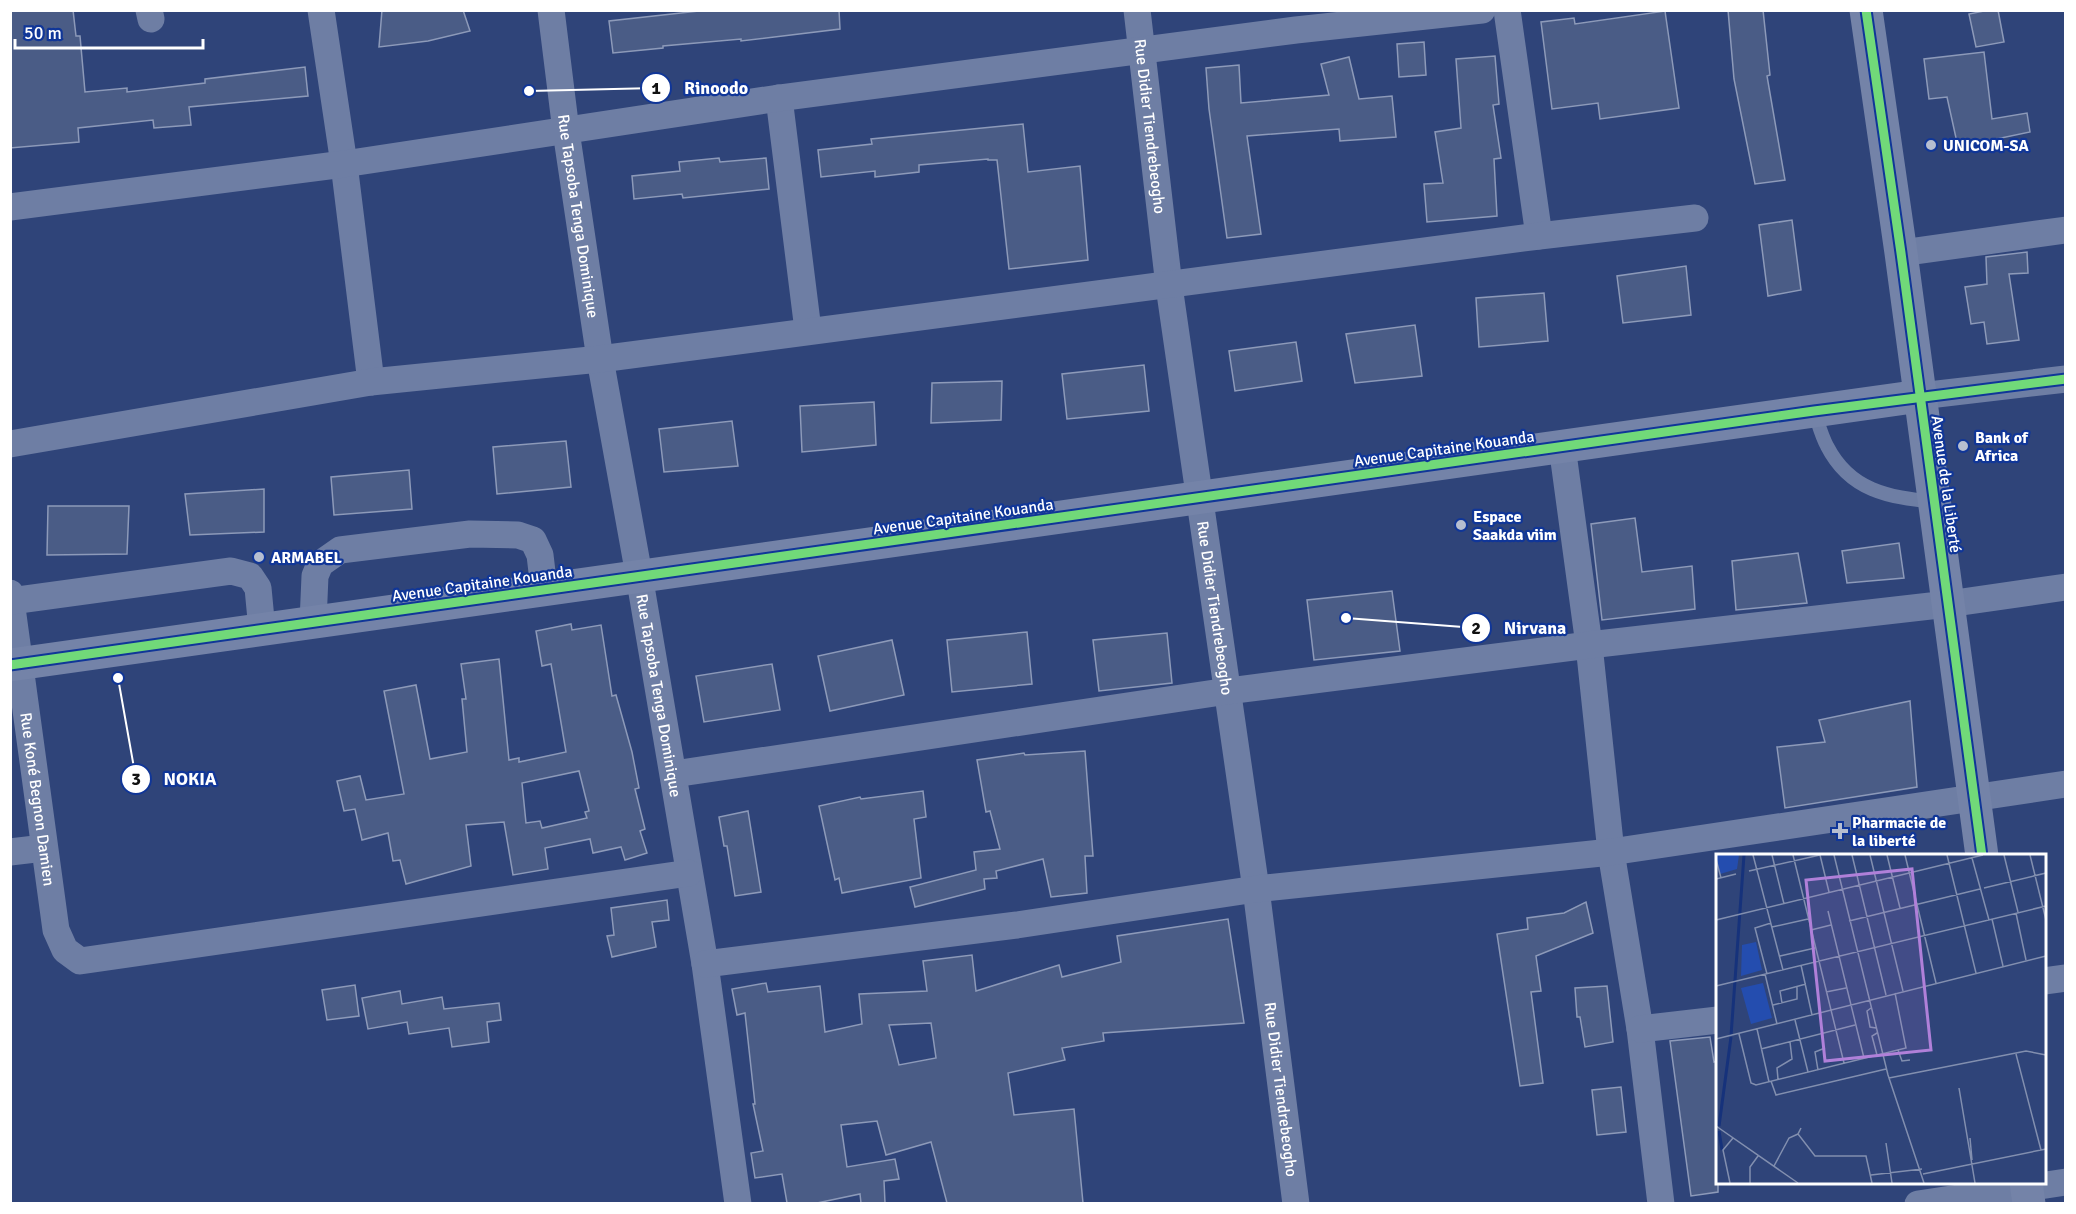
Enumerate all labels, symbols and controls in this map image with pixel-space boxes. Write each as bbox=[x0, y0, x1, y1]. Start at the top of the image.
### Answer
scale bar bbox=[15, 12, 202, 50]
text: 50 m bbox=[24, 22, 62, 44]
street label: Rue Didier Tiendrebeogho bbox=[1129, 38, 1170, 215]
callout: Rinoodo bbox=[641, 70, 760, 106]
text: 1 bbox=[651, 77, 661, 99]
text: Rinoodo bbox=[684, 77, 748, 99]
street label: Rue Tapsoba Tenga Dominique bbox=[553, 113, 603, 320]
place label: UNICOM-SA bbox=[1943, 136, 2030, 156]
marker: UNICOM-SA bbox=[1924, 138, 1938, 152]
street label: Avenue de la Liberté bbox=[1926, 414, 1966, 554]
street label: Avenue Capitaine Kouanda bbox=[1353, 426, 1536, 472]
place label: Bank of Africa bbox=[1975, 428, 2029, 466]
marker: Bank of Africa bbox=[1956, 439, 1970, 453]
street label: Avenue Capitaine Kouanda bbox=[872, 494, 1055, 540]
place label: Espace Saakda viim bbox=[1473, 507, 1557, 545]
marker: Espace Saakda viim bbox=[1454, 518, 1468, 532]
street label: Rue Didier Tiendrebeogho bbox=[1192, 520, 1237, 696]
place label: ARMABEL bbox=[271, 548, 343, 568]
marker: ARMABEL bbox=[252, 550, 266, 564]
street label: Avenue Capitaine Kouanda bbox=[391, 561, 574, 607]
street label: Rue Tapsoba Tenga Dominique bbox=[631, 592, 686, 799]
callout: Nirvana bbox=[1461, 610, 1578, 646]
text: 2 bbox=[1471, 617, 1481, 639]
text: Nirvana bbox=[1504, 617, 1566, 639]
street label: Rue Koné Begnon Damien bbox=[15, 711, 59, 887]
callout: NOKIA bbox=[121, 761, 228, 797]
text: 3 bbox=[131, 768, 141, 790]
text: NOKIA bbox=[164, 768, 217, 790]
place label: Pharmacie de la liberté bbox=[1852, 813, 1946, 851]
marker: Pharmacie de la liberté bbox=[1833, 824, 1847, 838]
inset map bbox=[1716, 854, 2046, 1184]
street label: Rue Didier Tiendrebeogho bbox=[1259, 1001, 1301, 1178]

